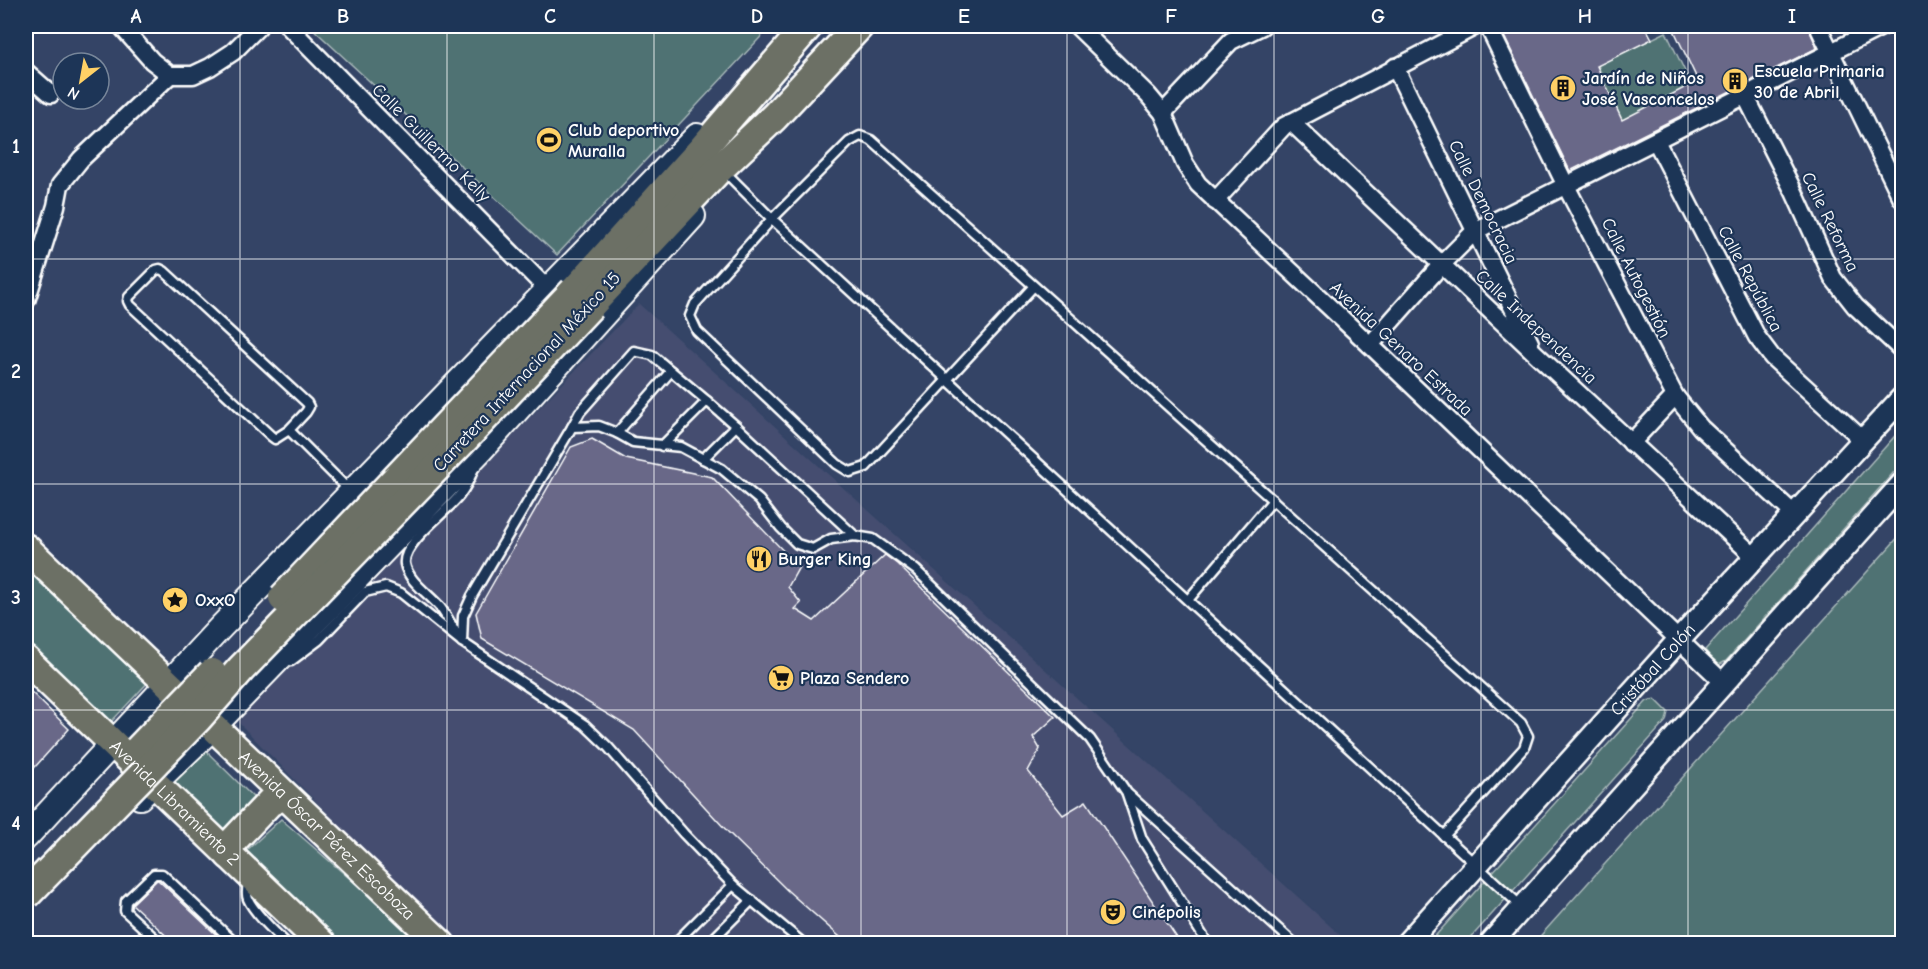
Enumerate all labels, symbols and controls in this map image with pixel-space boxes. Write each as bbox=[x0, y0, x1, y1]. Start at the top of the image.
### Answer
text: A bbox=[130, 5, 142, 28]
text: B bbox=[337, 5, 349, 28]
text: C bbox=[544, 5, 556, 28]
text: D bbox=[751, 5, 763, 28]
text: E bbox=[958, 5, 970, 28]
text: F bbox=[1165, 5, 1177, 28]
text: G bbox=[1371, 5, 1385, 28]
text: H bbox=[1578, 5, 1592, 28]
text: I bbox=[1788, 5, 1796, 28]
north arrow bbox=[51, 51, 111, 111]
place label: Escuela Primaria 30 de Abril bbox=[1754, 61, 1885, 103]
building icon: Escuela Primaria 30 de Abril bbox=[1720, 66, 1750, 96]
place label: Jardín de Niños José Vasconcelos bbox=[1582, 68, 1715, 110]
building icon: Jardín de Niños José Vasconcelos bbox=[1548, 73, 1578, 103]
street label: Calle Guillermo Kelly bbox=[367, 79, 495, 207]
text: N bbox=[65, 83, 83, 103]
place label: Club deportivo Muralla bbox=[568, 120, 679, 162]
sports icon: Club deportivo Muralla bbox=[534, 125, 564, 155]
text: 1 bbox=[12, 135, 20, 158]
street label: Calle Democracia bbox=[1444, 137, 1522, 267]
street label: Calle Reforma bbox=[1797, 169, 1863, 275]
street label: Calle Autogestión bbox=[1597, 215, 1675, 341]
street label: Calle República bbox=[1713, 222, 1787, 336]
street label: Calle Independencia bbox=[1471, 265, 1601, 389]
street label: Carretera Internacional México 15 bbox=[429, 268, 625, 476]
street label: Avenida Genaro Estrada bbox=[1325, 277, 1477, 421]
text: 2 bbox=[11, 360, 21, 383]
restaurant icon: Burger King bbox=[744, 544, 774, 574]
place label: Burger King bbox=[778, 549, 872, 570]
place icon: OxxO bbox=[160, 585, 190, 615]
text: 3 bbox=[11, 586, 21, 609]
place label: OxxO bbox=[195, 590, 236, 611]
street label: Cristóbal Colón bbox=[1606, 619, 1699, 720]
supermarket icon: Plaza Sendero bbox=[766, 663, 796, 693]
place label: Plaza Sendero bbox=[800, 668, 909, 689]
street label: Avenida Libramiento 2 bbox=[105, 735, 244, 870]
street label: Avenida Óscar Pérez Escoboza bbox=[234, 746, 419, 924]
text: 4 bbox=[11, 812, 21, 835]
theatre icon: Cinépolis bbox=[1098, 897, 1128, 927]
place label: Cinépolis bbox=[1132, 902, 1201, 923]

